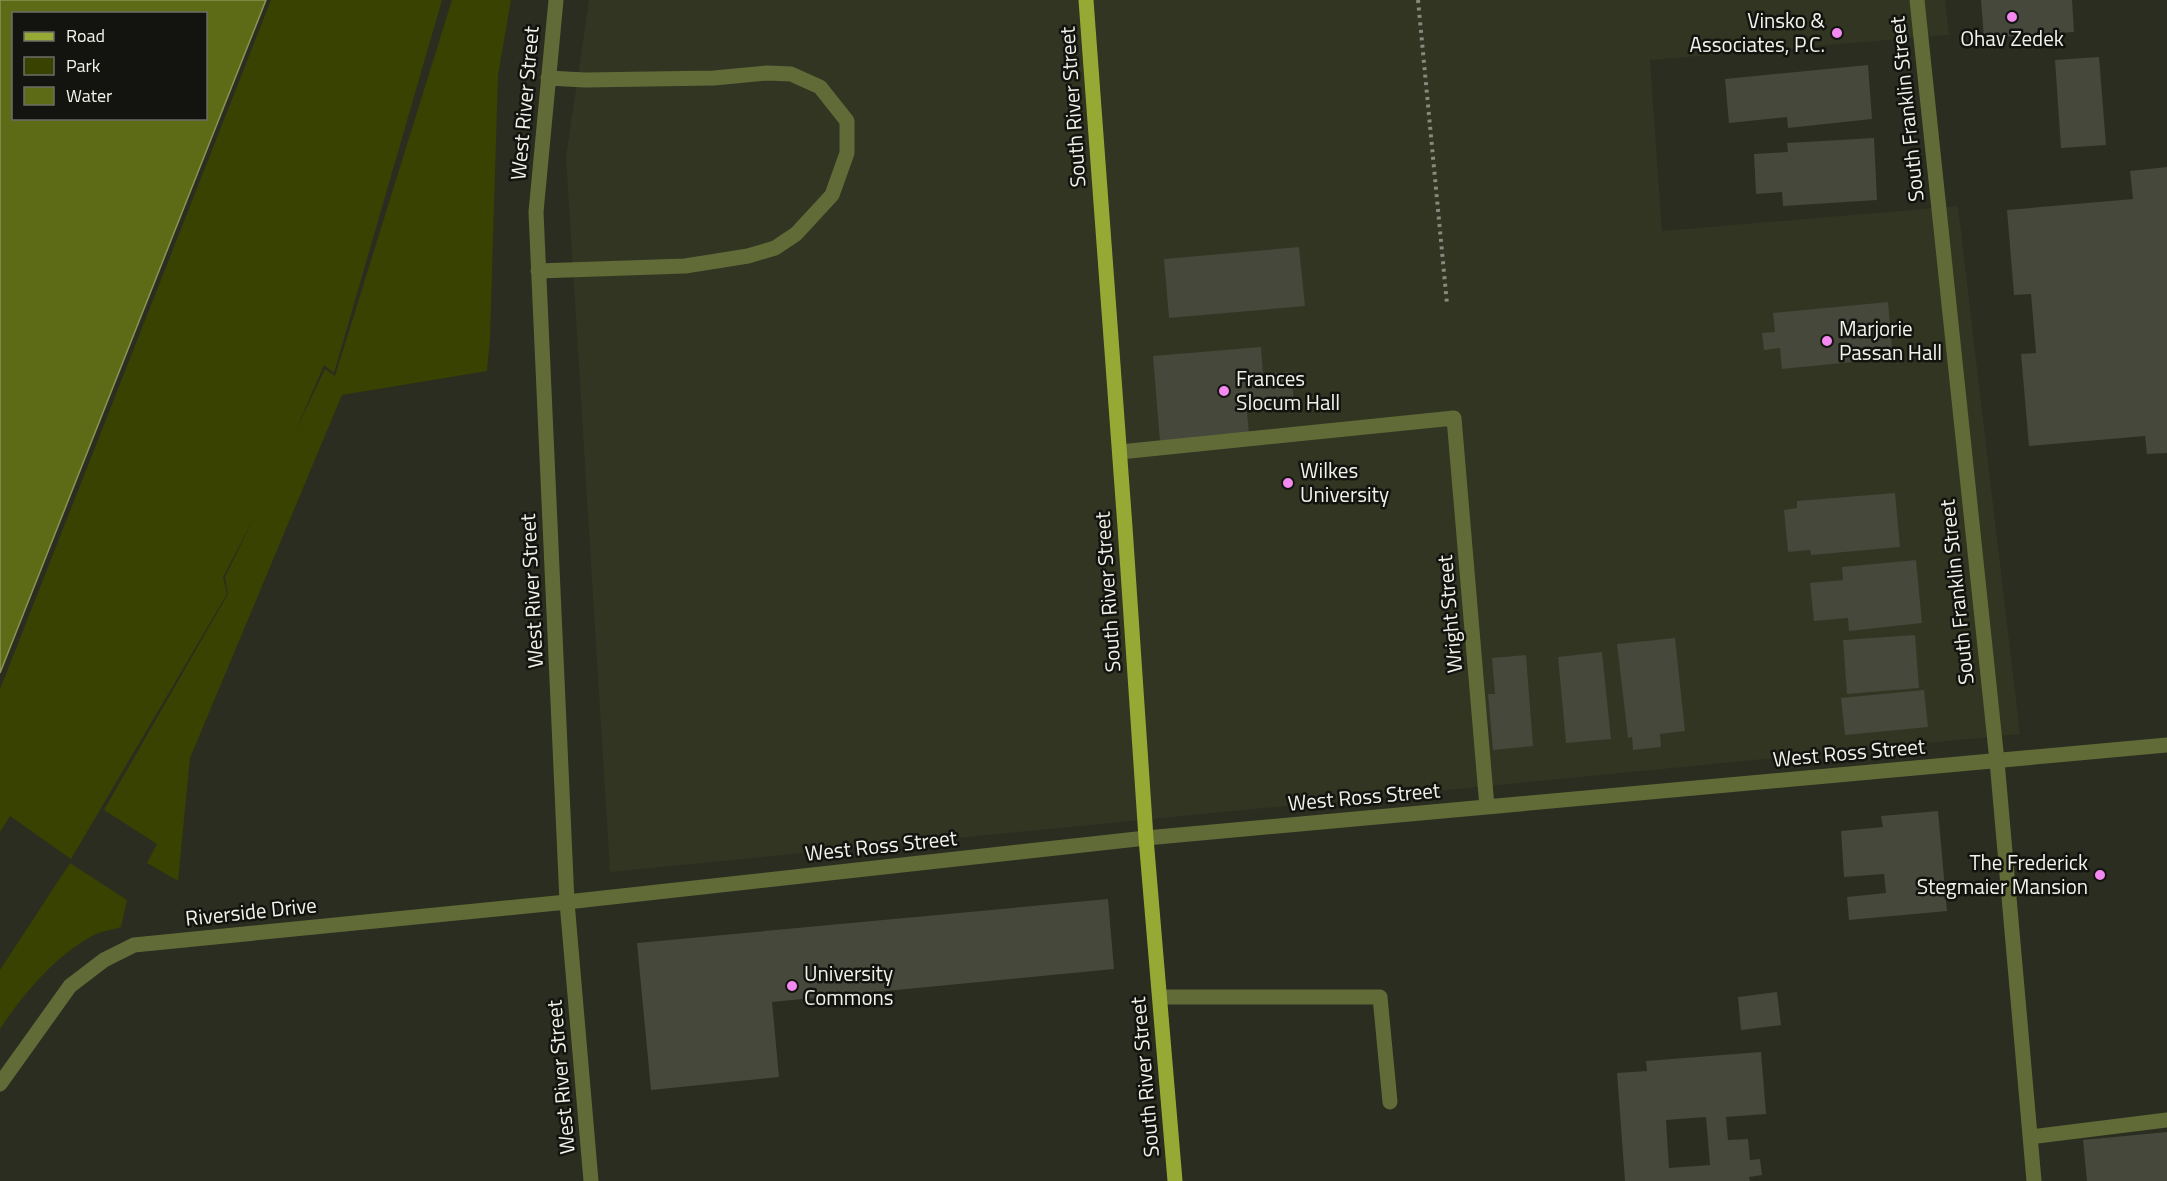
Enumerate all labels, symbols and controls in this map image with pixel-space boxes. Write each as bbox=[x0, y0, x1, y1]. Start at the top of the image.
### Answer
place label: Vinsko & Associates, P.C. bbox=[1690, 4, 1826, 60]
marker: Ohav Zedek bbox=[2005, 10, 2019, 24]
legend bbox=[12, 12, 207, 120]
street label: South Franklin Street bbox=[1880, 14, 1932, 203]
text: Road bbox=[66, 22, 105, 49]
place label: Ohav Zedek bbox=[1960, 22, 2064, 54]
street label: West River Street bbox=[501, 24, 547, 181]
street label: South River Street bbox=[1050, 25, 1094, 188]
marker: Vinsko & Associates, P.C. bbox=[1830, 26, 1844, 40]
text: Park bbox=[66, 52, 101, 79]
text: Water bbox=[66, 82, 112, 109]
place label: Marjorie Passan Hall bbox=[1839, 312, 1942, 368]
marker: Marjorie Passan Hall bbox=[1820, 334, 1834, 348]
place label: Frances Slocum Hall bbox=[1236, 362, 1340, 418]
marker: Frances Slocum Hall bbox=[1217, 384, 1231, 398]
place label: Wilkes University bbox=[1300, 454, 1389, 510]
marker: Wilkes University bbox=[1281, 476, 1295, 490]
street label: South Franklin Street bbox=[1930, 497, 1982, 686]
street label: South River Street bbox=[1085, 510, 1129, 673]
street label: West River Street bbox=[511, 512, 551, 669]
street label: Wright Street bbox=[1428, 553, 1470, 674]
street label: West Ross Street bbox=[1771, 729, 1927, 775]
street label: West Ross Street bbox=[1286, 773, 1442, 819]
street label: West Ross Street bbox=[803, 821, 959, 869]
place label: The Frederick Stegmaier Mansion bbox=[1917, 846, 2088, 902]
marker: The Frederick Stegmaier Mansion bbox=[2093, 868, 2107, 882]
street label: Riverside Drive bbox=[184, 888, 318, 934]
place label: University Commons bbox=[804, 957, 894, 1013]
marker: University Commons bbox=[785, 979, 799, 993]
street label: South River Street bbox=[1121, 995, 1167, 1159]
street label: West River Street bbox=[537, 998, 583, 1155]

